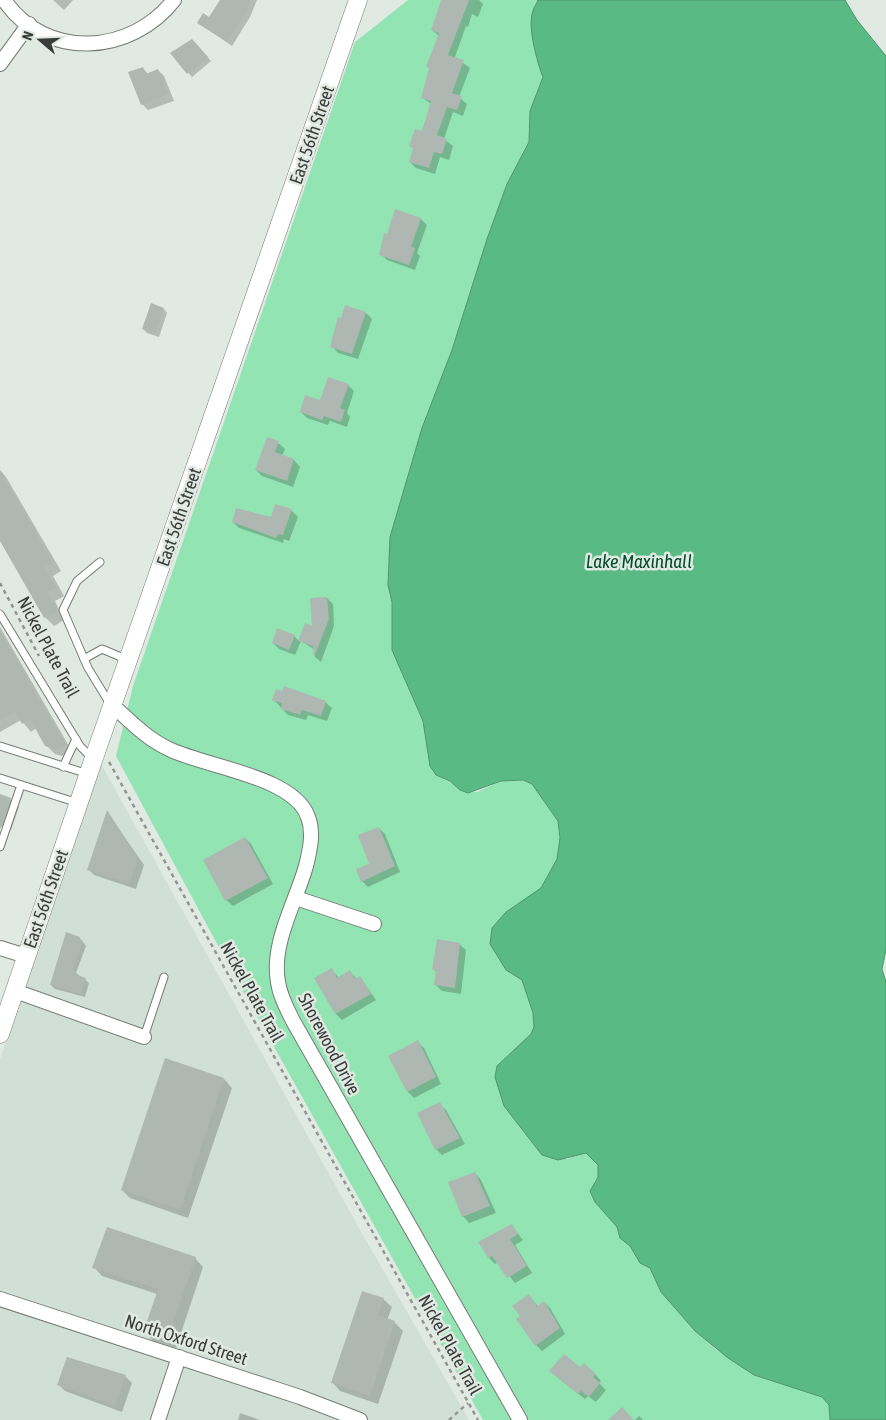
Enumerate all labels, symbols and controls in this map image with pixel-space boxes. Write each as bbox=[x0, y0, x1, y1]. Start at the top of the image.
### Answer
north arrow bbox=[15, 15, 65, 65]
text: N bbox=[19, 29, 37, 42]
street label: East 56th Street bbox=[285, 83, 338, 187]
street label: East 56th Street bbox=[152, 465, 205, 569]
water label: Lake Maxinhall bbox=[586, 550, 692, 572]
street label: Nickel Plate Trail bbox=[13, 593, 84, 701]
street label: East 56th Street bbox=[19, 847, 72, 951]
street label: Nickel Plate Trail bbox=[216, 938, 289, 1046]
street label: Shorewood Drive bbox=[294, 990, 365, 1098]
street label: Nickel Plate Trail bbox=[414, 1291, 487, 1399]
street label: North Oxford Street bbox=[122, 1310, 250, 1369]

